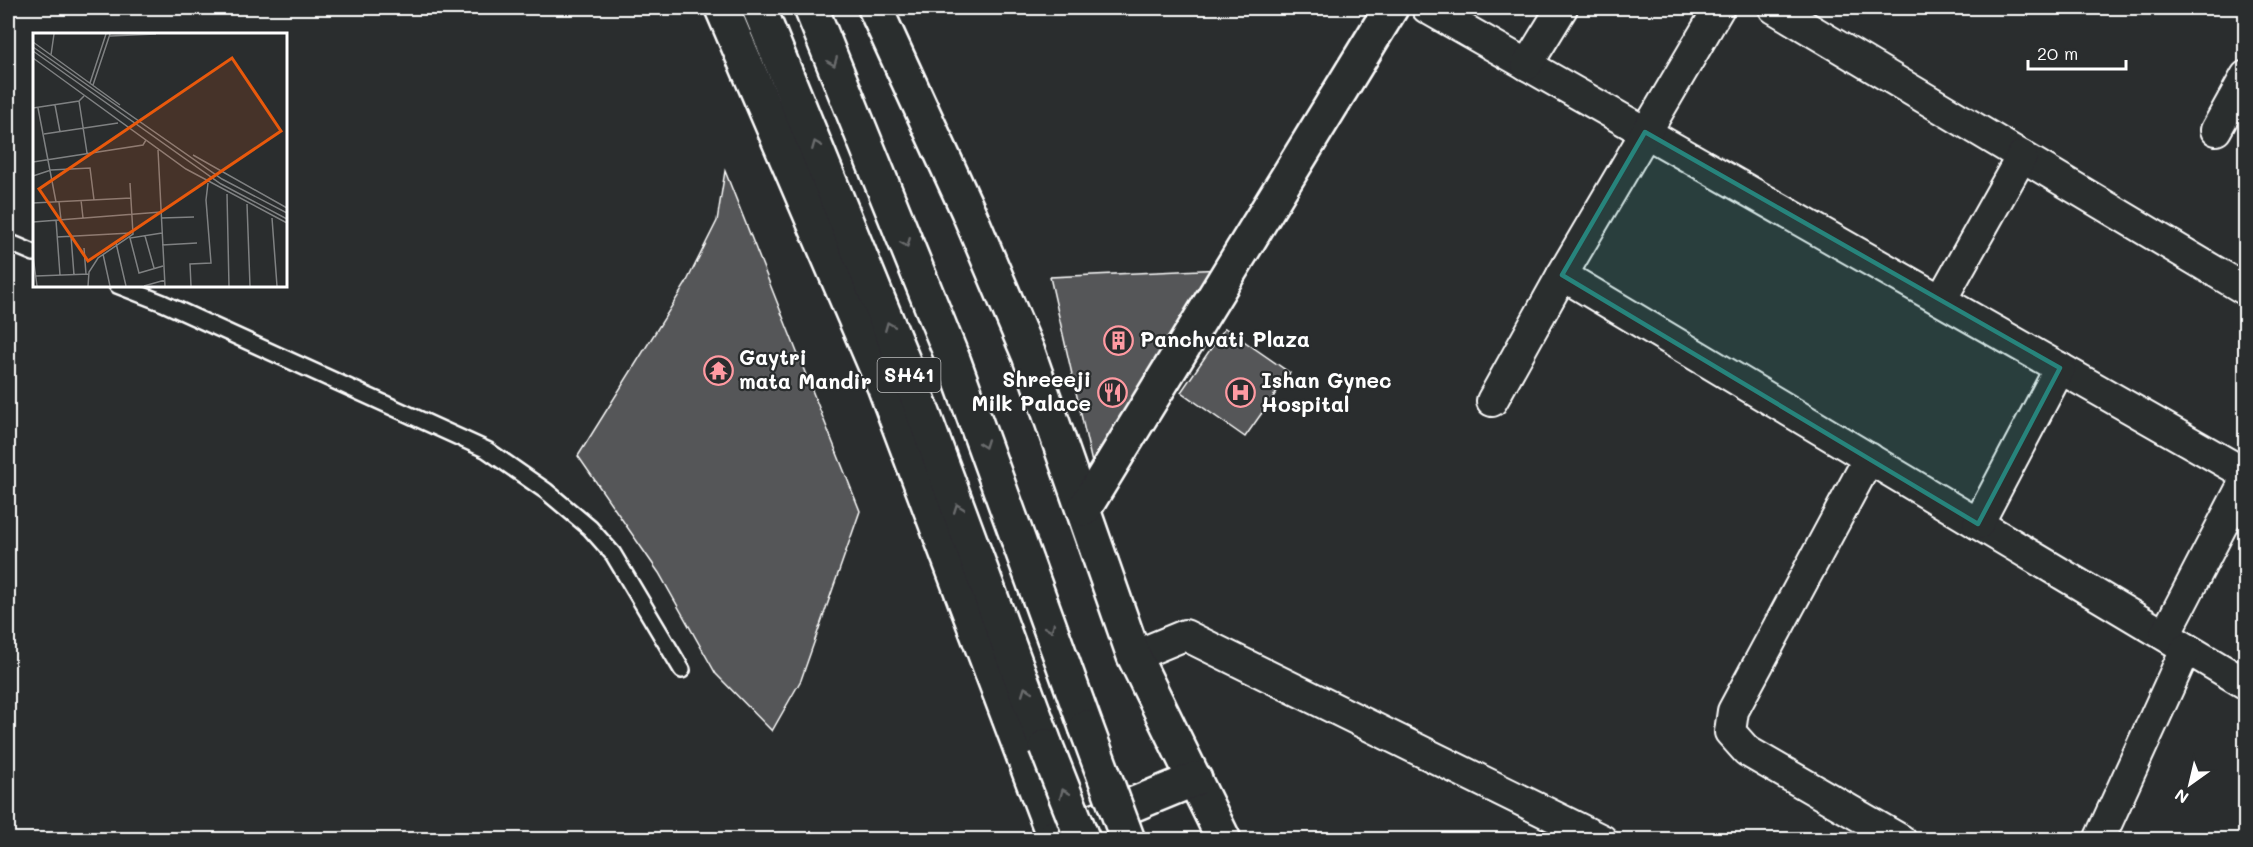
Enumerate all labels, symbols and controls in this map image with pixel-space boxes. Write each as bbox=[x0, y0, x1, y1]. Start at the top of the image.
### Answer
inset map bbox=[33, 33, 286, 286]
scale bar bbox=[2028, 33, 2126, 71]
text: 20 m bbox=[2037, 41, 2078, 65]
one-way arrow bbox=[826, 55, 838, 66]
one-way arrow bbox=[810, 141, 823, 151]
one-way arrow bbox=[899, 236, 911, 247]
one-way arrow bbox=[884, 321, 896, 332]
building icon: Panchvati Plaza bbox=[1103, 324, 1135, 356]
place label: Panchvati Plaza bbox=[1140, 325, 1310, 352]
place label: Gaytri mata Mandir bbox=[739, 343, 872, 394]
temple icon: Gaytri mata Mandir bbox=[702, 354, 734, 386]
road number: SH41 bbox=[878, 358, 940, 392]
place label: Shreeeji Milk Palace bbox=[971, 365, 1091, 416]
place label: Ishan Gynec Hospital bbox=[1261, 366, 1392, 417]
restaurant icon: Shreeeji Milk Palace bbox=[1096, 376, 1128, 408]
hospital icon: Ishan Gynec Hospital bbox=[1224, 377, 1256, 409]
one-way arrow bbox=[976, 438, 989, 449]
one-way arrow bbox=[953, 504, 965, 515]
one-way arrow bbox=[1042, 622, 1055, 633]
one-way arrow bbox=[1020, 686, 1033, 697]
north arrow bbox=[2160, 754, 2220, 814]
text: N bbox=[2170, 785, 2192, 809]
one-way arrow bbox=[1059, 788, 1071, 799]

